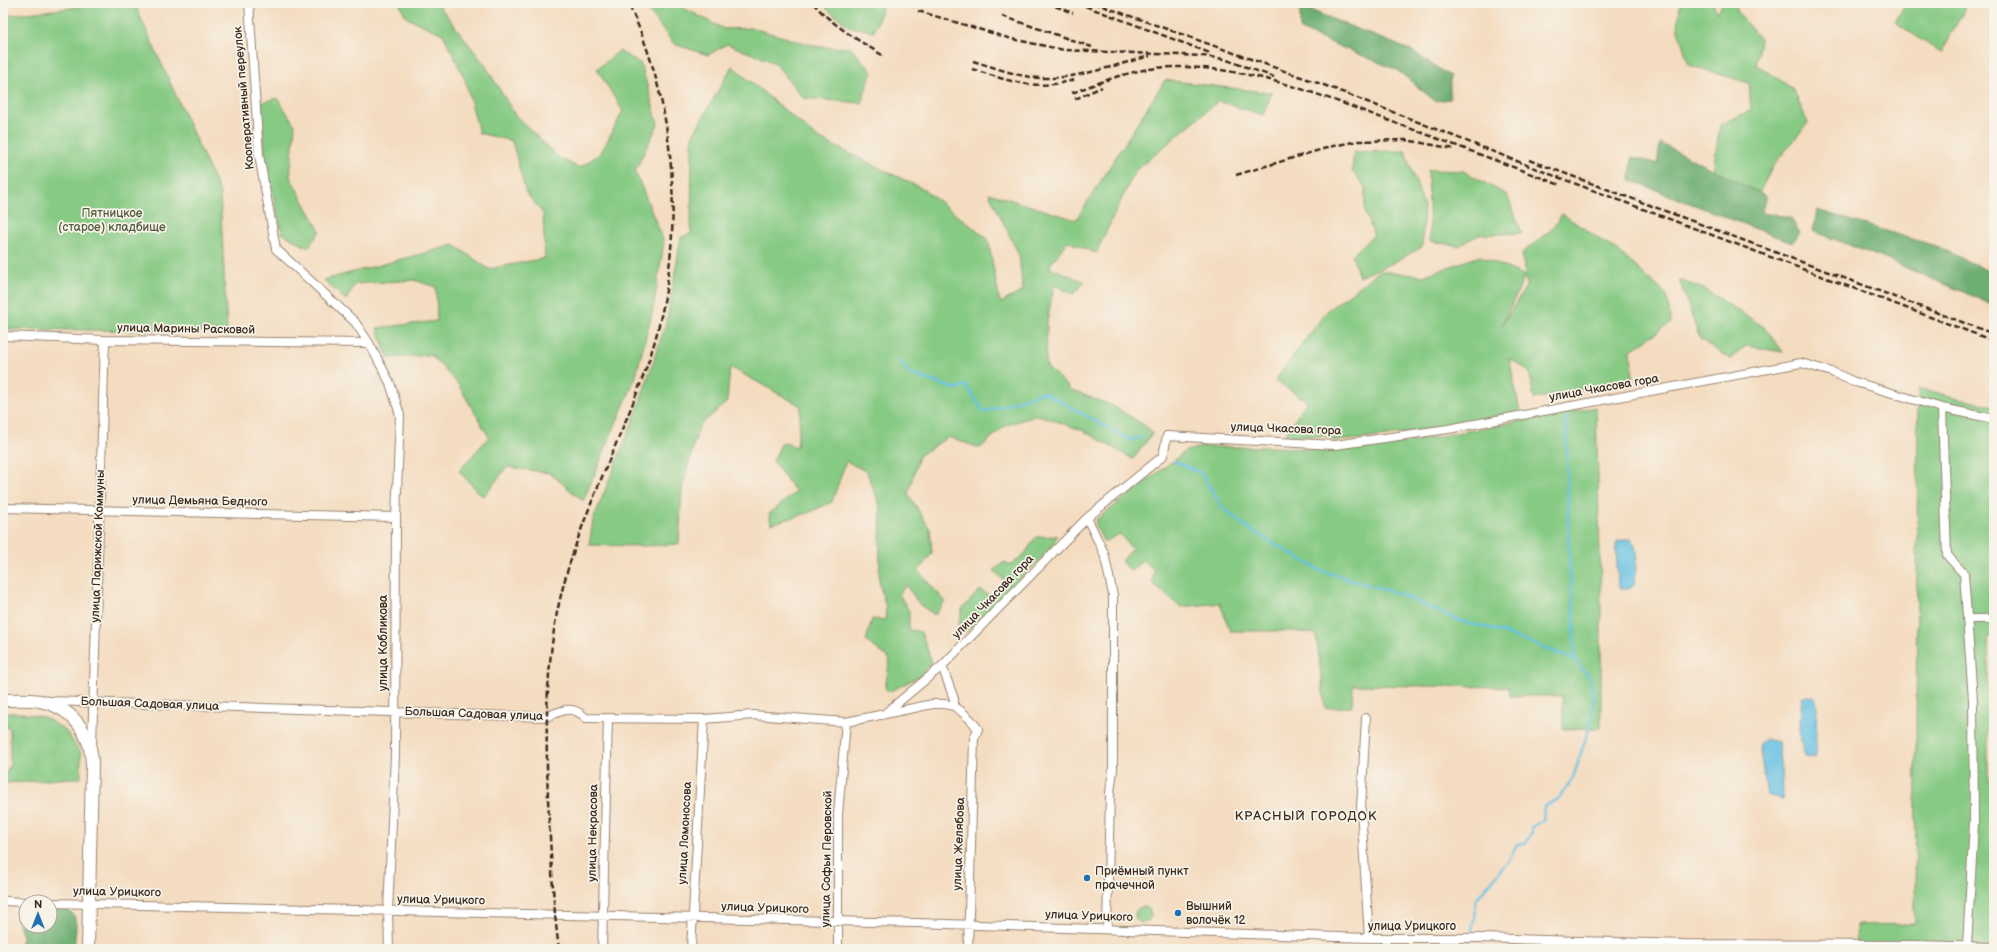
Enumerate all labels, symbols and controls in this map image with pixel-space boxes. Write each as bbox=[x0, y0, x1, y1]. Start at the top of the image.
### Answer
street label: Кооперативный переулок bbox=[230, 25, 258, 170]
park label: Пятницкое (старое) кладбище bbox=[58, 206, 166, 235]
street label: улица Марины Расковой bbox=[117, 320, 255, 338]
street label: улица Чкасова гора bbox=[1548, 371, 1660, 405]
street label: улица Чкасова гора bbox=[1230, 420, 1342, 438]
street label: улица Парижской Коммуны bbox=[88, 469, 108, 623]
street label: улица Демьяна Бедного bbox=[132, 492, 268, 510]
street label: улица Чкасова гора bbox=[949, 552, 1037, 642]
street label: улица Кобликова bbox=[376, 595, 391, 691]
street label: Большая Садовая улица bbox=[80, 694, 220, 714]
street label: Большая Садовая улица bbox=[404, 704, 544, 724]
street label: улица Ломоносова bbox=[675, 781, 695, 885]
street label: улица Некрасова bbox=[585, 784, 601, 882]
street label: улица Софьи Перовской bbox=[818, 790, 836, 928]
street label: улица Желябова bbox=[950, 797, 968, 891]
district label: КРАСНЫЙ ГОРОДОК bbox=[1235, 808, 1377, 824]
place label: Приёмный пункт прачечной bbox=[1095, 864, 1189, 893]
marker: Приёмный пункт прачечной bbox=[1082, 873, 1092, 883]
street label: улица Урицкого bbox=[73, 884, 161, 900]
street label: улица Урицкого bbox=[397, 892, 485, 908]
north arrow bbox=[18, 894, 58, 934]
text: N bbox=[34, 898, 42, 911]
street label: улица Урицкого bbox=[721, 899, 809, 917]
place label: Вышний волочёк 12 bbox=[1186, 899, 1246, 928]
street label: улица Урицкого bbox=[1045, 907, 1133, 925]
marker: Вышний волочёк 12 bbox=[1173, 908, 1183, 918]
street label: улица Урицкого bbox=[1368, 919, 1456, 934]

